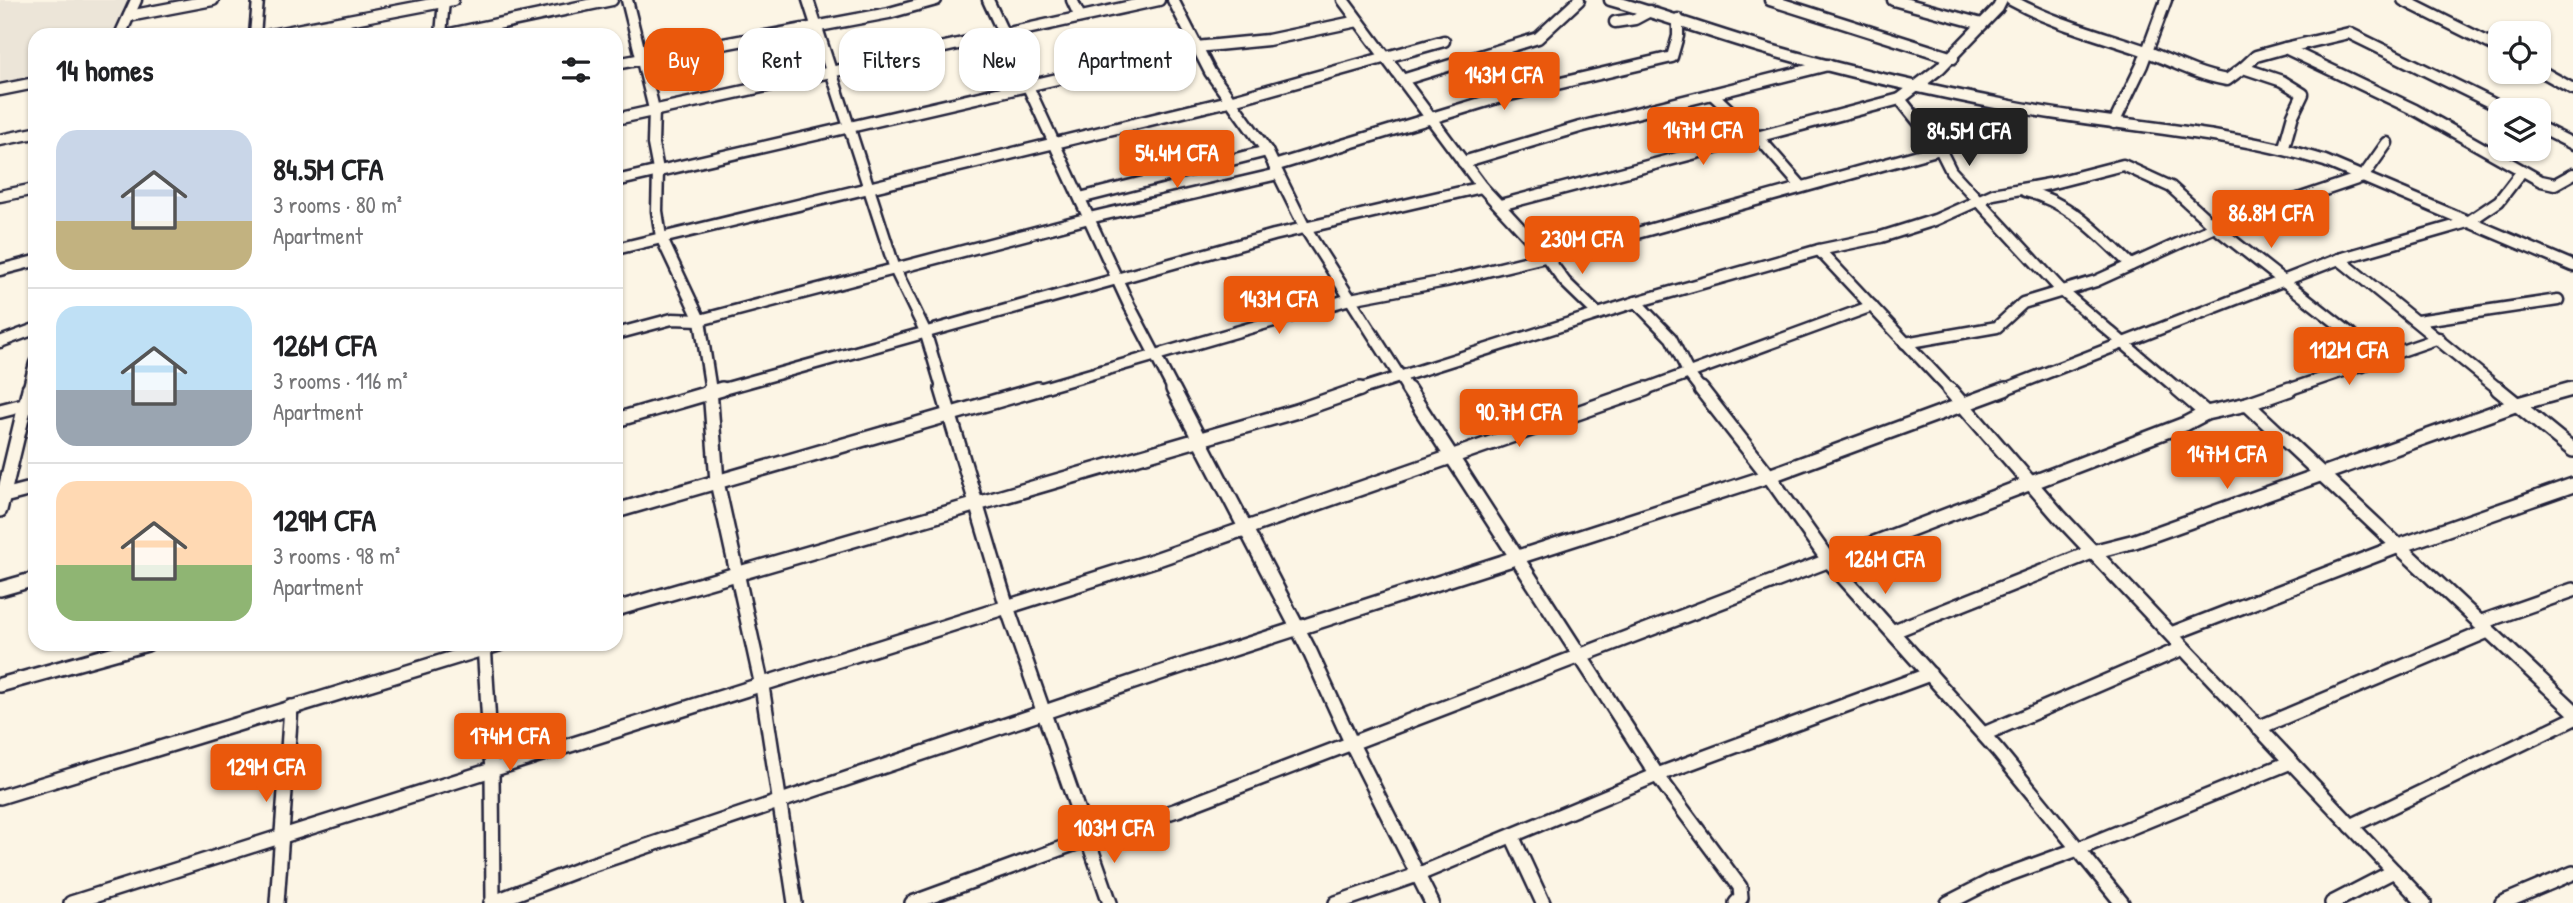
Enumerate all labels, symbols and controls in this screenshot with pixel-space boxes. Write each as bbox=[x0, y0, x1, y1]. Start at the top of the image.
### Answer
map controls bbox=[2488, 21, 2551, 161]
button: locate bbox=[2488, 21, 2551, 84]
chip: Buy bbox=[644, 28, 724, 91]
chip: Rent bbox=[738, 28, 825, 91]
chip: Filters bbox=[839, 28, 945, 91]
chip: New bbox=[959, 28, 1040, 91]
chip: Apartment bbox=[1054, 28, 1196, 91]
text: 14 homes bbox=[56, 50, 154, 90]
icon: filters bbox=[557, 51, 595, 89]
pin: 143M CFA bbox=[1432, 52, 1576, 112]
text: 143M CFA bbox=[1465, 59, 1543, 90]
button: layers bbox=[2488, 98, 2551, 161]
pin: 147M CFA bbox=[1631, 108, 1775, 167]
pin: 84.5M CFA bbox=[1889, 108, 2049, 168]
text: 147M CFA bbox=[1663, 114, 1743, 145]
text: 84.5M CFA bbox=[1927, 115, 2011, 146]
pin: 54.4M CFA bbox=[1097, 130, 1257, 190]
text: 54.4M CFA bbox=[1135, 137, 1219, 168]
text: 84.5M CFA bbox=[273, 149, 383, 189]
icon: home bbox=[112, 158, 196, 242]
text: 3 rooms · 80 m² bbox=[273, 189, 402, 220]
pin: 86.8M CFA bbox=[2191, 190, 2351, 250]
text: 86.8M CFA bbox=[2228, 197, 2314, 228]
pin: 230M CFA bbox=[1510, 216, 1654, 276]
text: Apartment bbox=[273, 220, 363, 251]
text: 230M CFA bbox=[1541, 223, 1623, 254]
pin: 143M CFA bbox=[1207, 276, 1351, 336]
text: 143M CFA bbox=[1240, 283, 1318, 314]
text: 126M CFA bbox=[273, 325, 377, 365]
pin: 112M CFA bbox=[2277, 328, 2421, 387]
icon: home bbox=[112, 334, 196, 418]
text: 112M CFA bbox=[2310, 334, 2388, 365]
text: 3 rooms · 116 m² bbox=[273, 365, 408, 396]
pin: 90.7M CFA bbox=[1439, 390, 1599, 449]
text: Apartment bbox=[273, 396, 363, 427]
text: 90.7M CFA bbox=[1476, 396, 1562, 427]
pin: 147M CFA bbox=[2155, 432, 2299, 491]
text: 147M CFA bbox=[2187, 438, 2267, 469]
text: 129M CFA bbox=[273, 500, 376, 540]
icon: home bbox=[112, 509, 196, 593]
pin: 126M CFA bbox=[1813, 536, 1957, 596]
text: 3 rooms · 98 m² bbox=[273, 540, 400, 571]
text: 126M CFA bbox=[1845, 543, 1925, 574]
text: Apartment bbox=[273, 571, 363, 602]
pin: 174M CFA bbox=[438, 714, 582, 773]
text: 174M CFA bbox=[470, 720, 550, 751]
pin: 129M CFA bbox=[194, 744, 338, 804]
text: 129M CFA bbox=[227, 751, 305, 782]
pin: 103M CFA bbox=[1042, 806, 1186, 865]
text: 103M CFA bbox=[1074, 812, 1154, 843]

